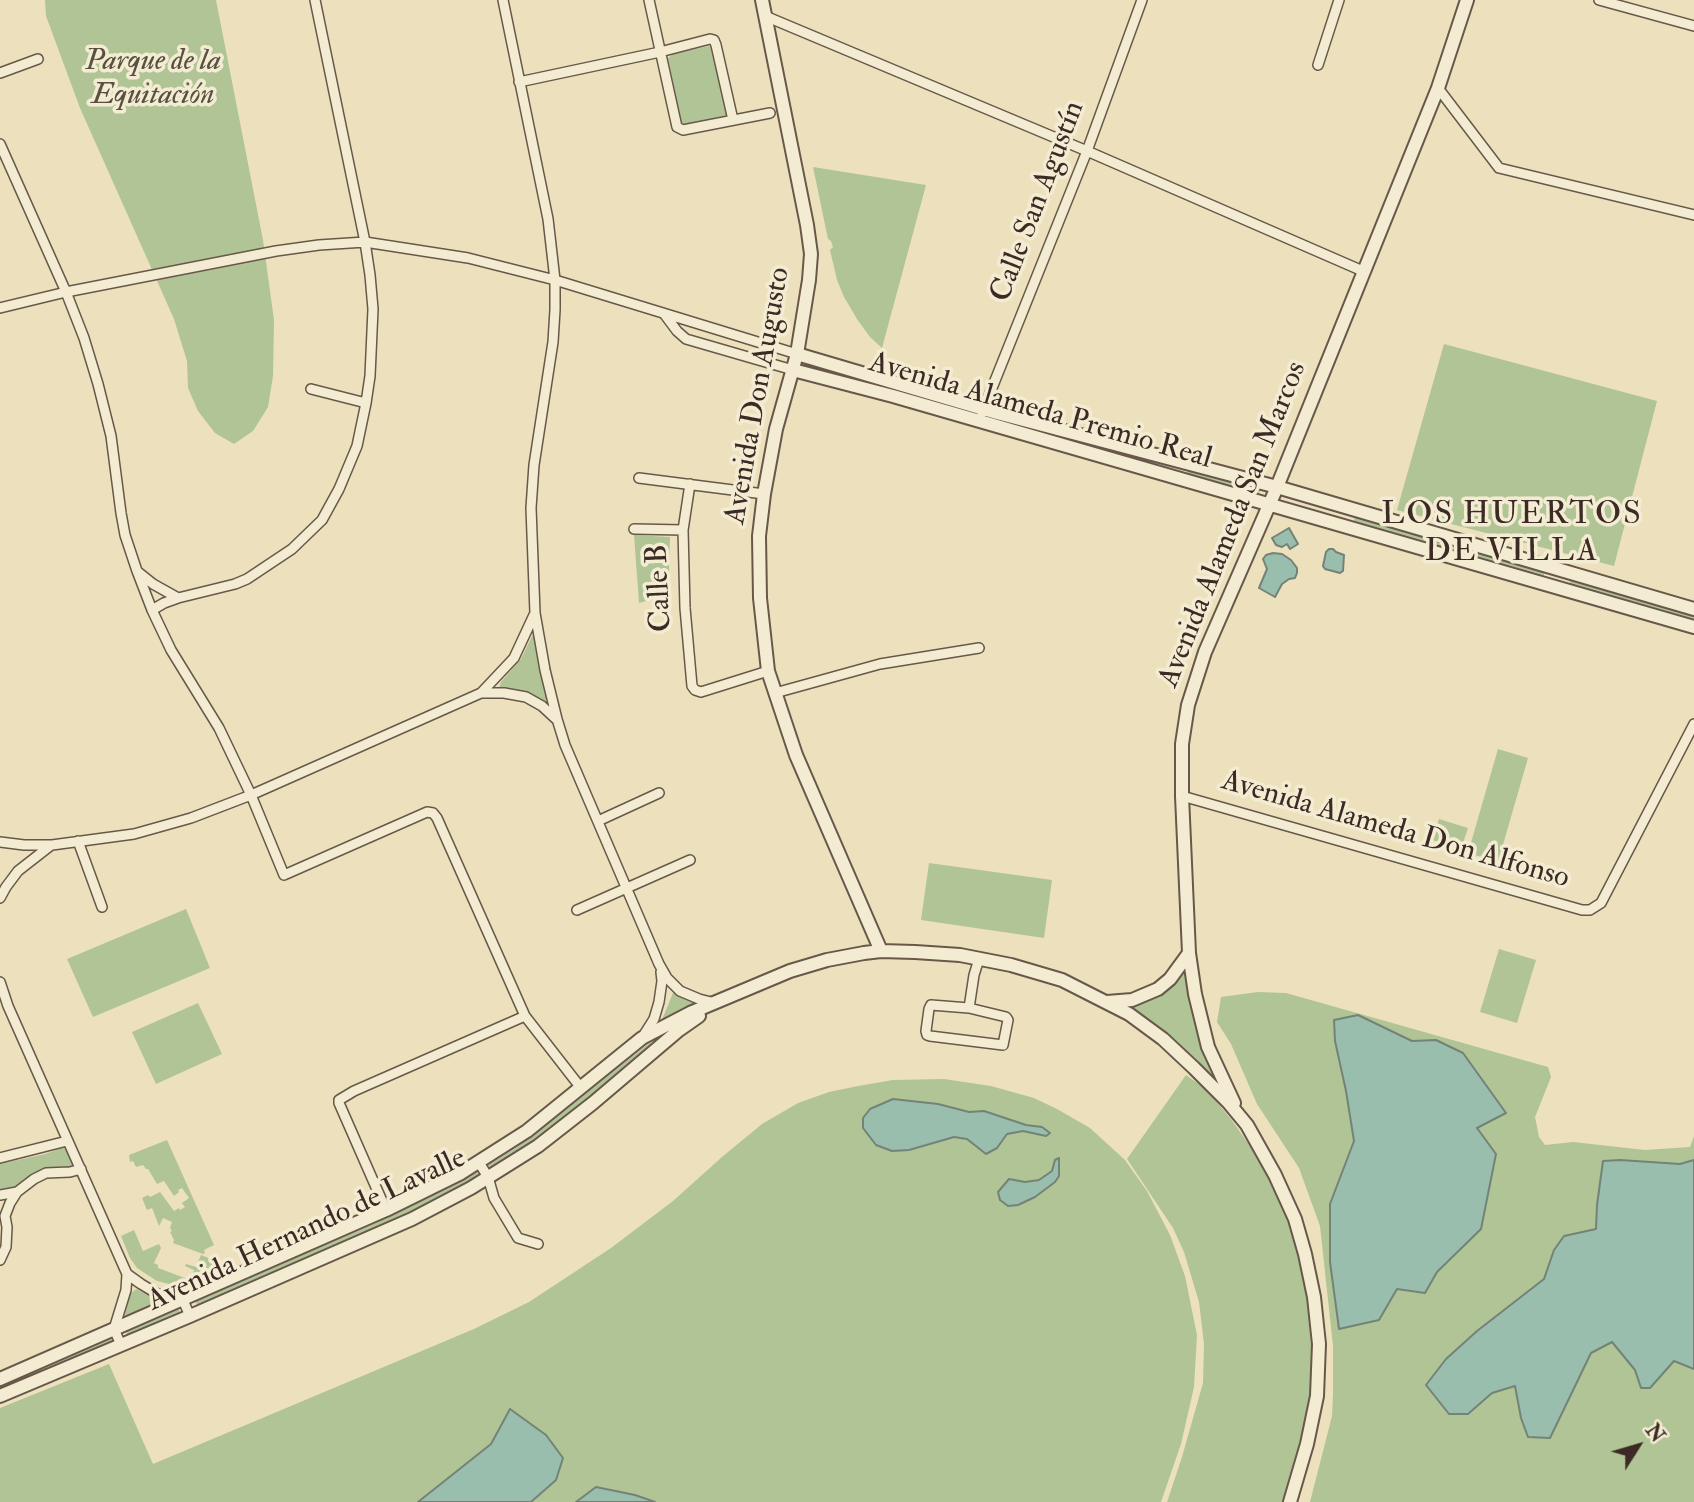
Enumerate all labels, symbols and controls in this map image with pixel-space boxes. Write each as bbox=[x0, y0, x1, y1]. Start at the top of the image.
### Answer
park label: Parque de la Equitación bbox=[85, 45, 221, 116]
street label: Calle San Agustín bbox=[984, 97, 1094, 307]
street label: Avenida Don Augusto bbox=[719, 265, 799, 527]
street label: Avenida Alameda Premio Real bbox=[864, 346, 1216, 478]
street label: Avenida Alameda San Marcos bbox=[1152, 357, 1316, 693]
district label: LOS HUERTOS DE VILLA bbox=[1383, 497, 1641, 572]
street label: Calle B bbox=[641, 543, 681, 633]
street label: Avenida Alameda Don Alfonso bbox=[1217, 764, 1573, 898]
street label: Avenida Hernando de Lavalle bbox=[142, 1141, 472, 1321]
north arrow bbox=[1603, 1411, 1673, 1481]
text: N bbox=[1640, 1419, 1669, 1447]

